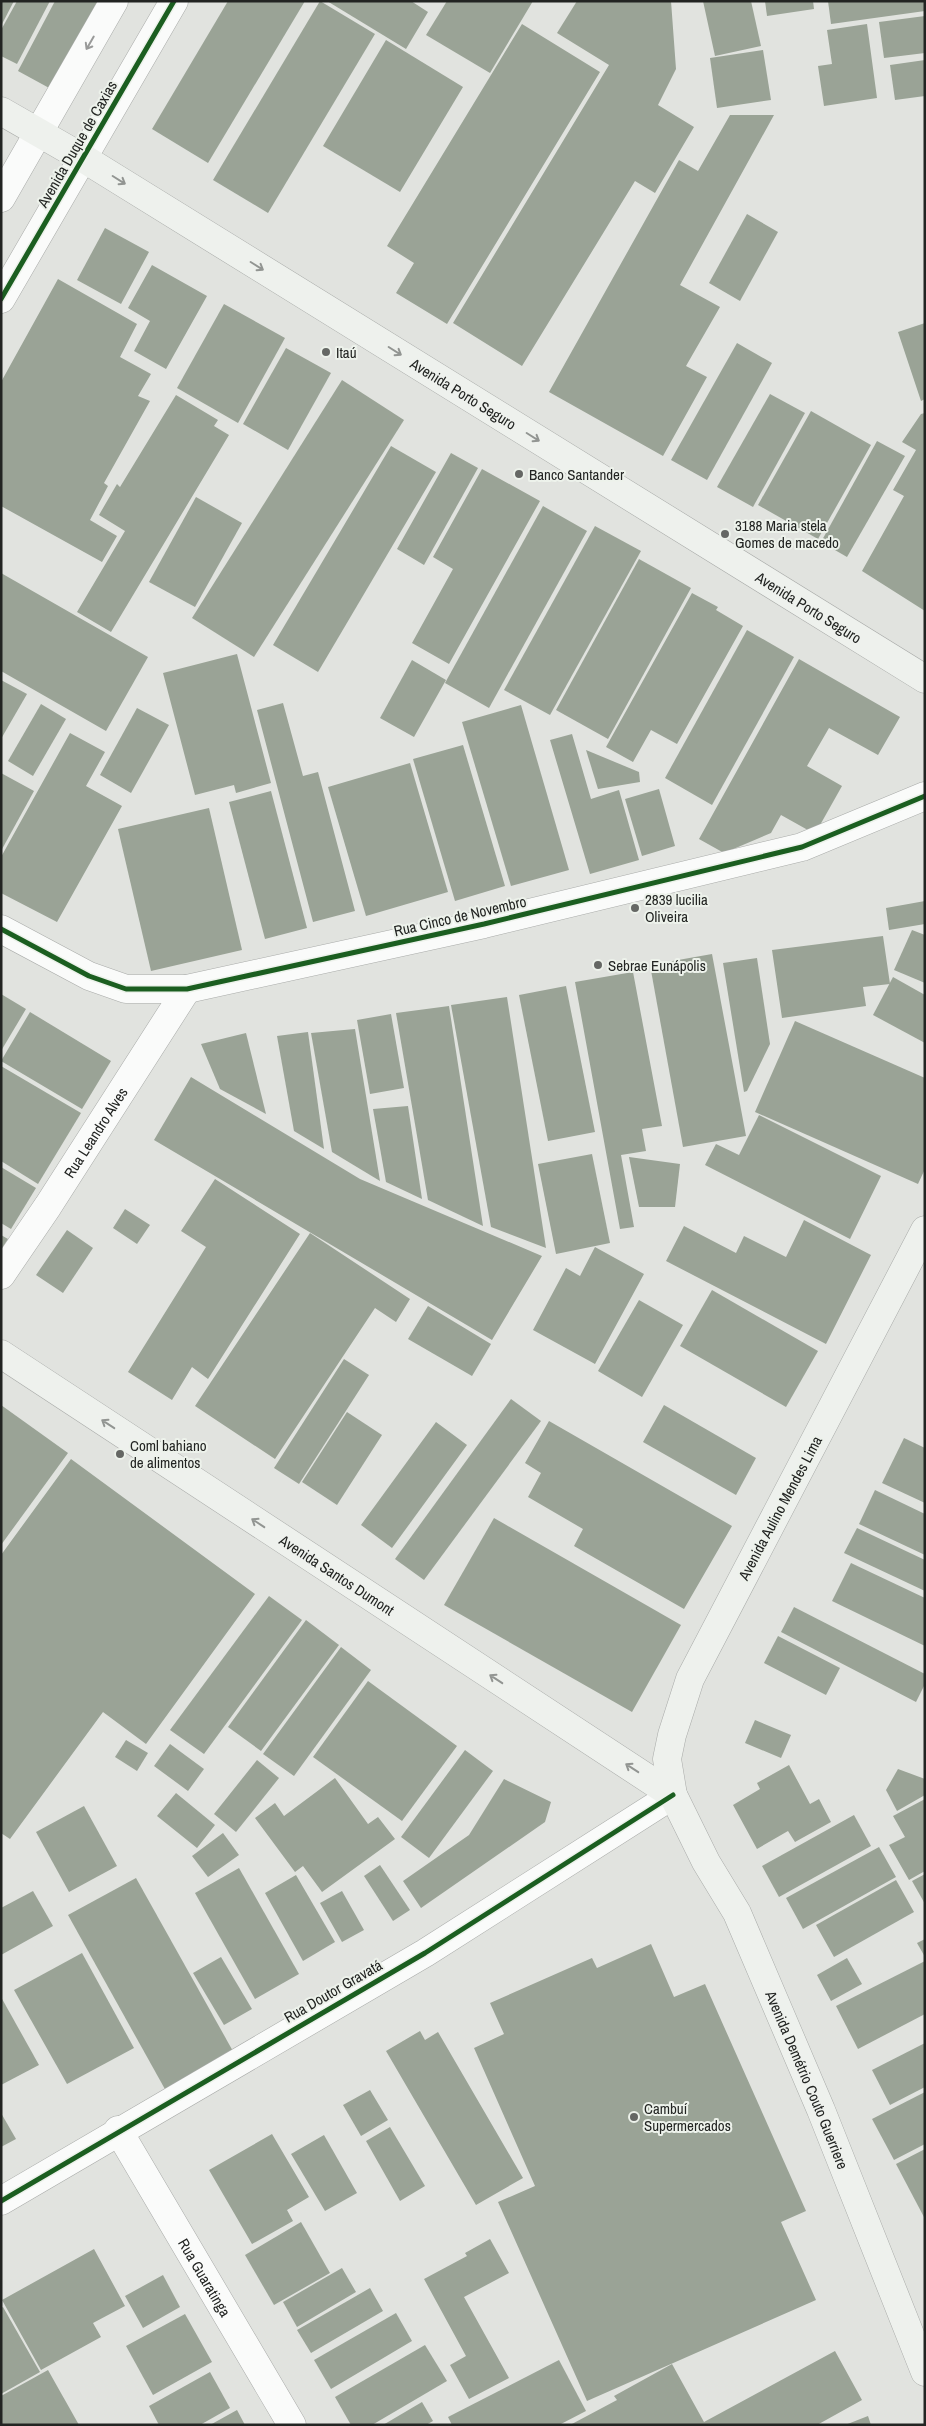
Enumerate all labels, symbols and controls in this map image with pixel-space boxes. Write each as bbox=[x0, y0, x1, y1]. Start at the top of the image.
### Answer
one-way arrow bbox=[84, 36, 94, 50]
street label: Avenida Duque de Caxias bbox=[32, 77, 122, 212]
one-way arrow bbox=[111, 175, 125, 185]
one-way arrow bbox=[249, 261, 263, 271]
place label: Itaú bbox=[336, 342, 357, 363]
marker: Itaú bbox=[320, 346, 332, 358]
one-way arrow bbox=[387, 347, 401, 357]
street label: Avenida Porto Seguro bbox=[406, 352, 521, 434]
one-way arrow bbox=[525, 432, 539, 442]
place label: Banco Santander bbox=[529, 464, 624, 485]
marker: Banco Santander bbox=[513, 468, 525, 480]
place label: 3188 Maria stela Gomes de macedo bbox=[735, 515, 839, 553]
marker: 3188 Maria stela Gomes de macedo bbox=[719, 528, 731, 540]
street label: Avenida Porto Seguro bbox=[751, 566, 866, 648]
place label: 2839 lucilia Oliveira bbox=[645, 889, 708, 927]
street label: Rua Cinco de Novembro bbox=[392, 891, 528, 941]
marker: 2839 lucilia Oliveira bbox=[629, 902, 641, 914]
place label: Sebrae Eunápolis bbox=[608, 955, 706, 976]
marker: Sebrae Eunápolis bbox=[592, 959, 604, 971]
street label: Rua Leandro Alves bbox=[58, 1083, 132, 1182]
one-way arrow bbox=[101, 1418, 115, 1429]
street label: Avenida Aulino Mendes Lima bbox=[733, 1432, 827, 1585]
place label: Coml bahiano de alimentos bbox=[130, 1435, 207, 1473]
marker: Coml bahiano de alimentos bbox=[114, 1448, 126, 1460]
one-way arrow bbox=[252, 1517, 266, 1527]
street label: Avenida Santos Dumont bbox=[275, 1529, 399, 1620]
one-way arrow bbox=[490, 1674, 504, 1684]
one-way arrow bbox=[626, 1763, 640, 1773]
street label: Rua Doutor Gravatá bbox=[280, 1954, 386, 2028]
street label: Avenida Demétrio Couto Guerriere bbox=[760, 1986, 854, 2172]
place label: Cambuí Supermercados bbox=[644, 2098, 731, 2136]
marker: Cambuí Supermercados bbox=[628, 2111, 640, 2123]
street label: Rua Guaratinga bbox=[174, 2234, 236, 2320]

